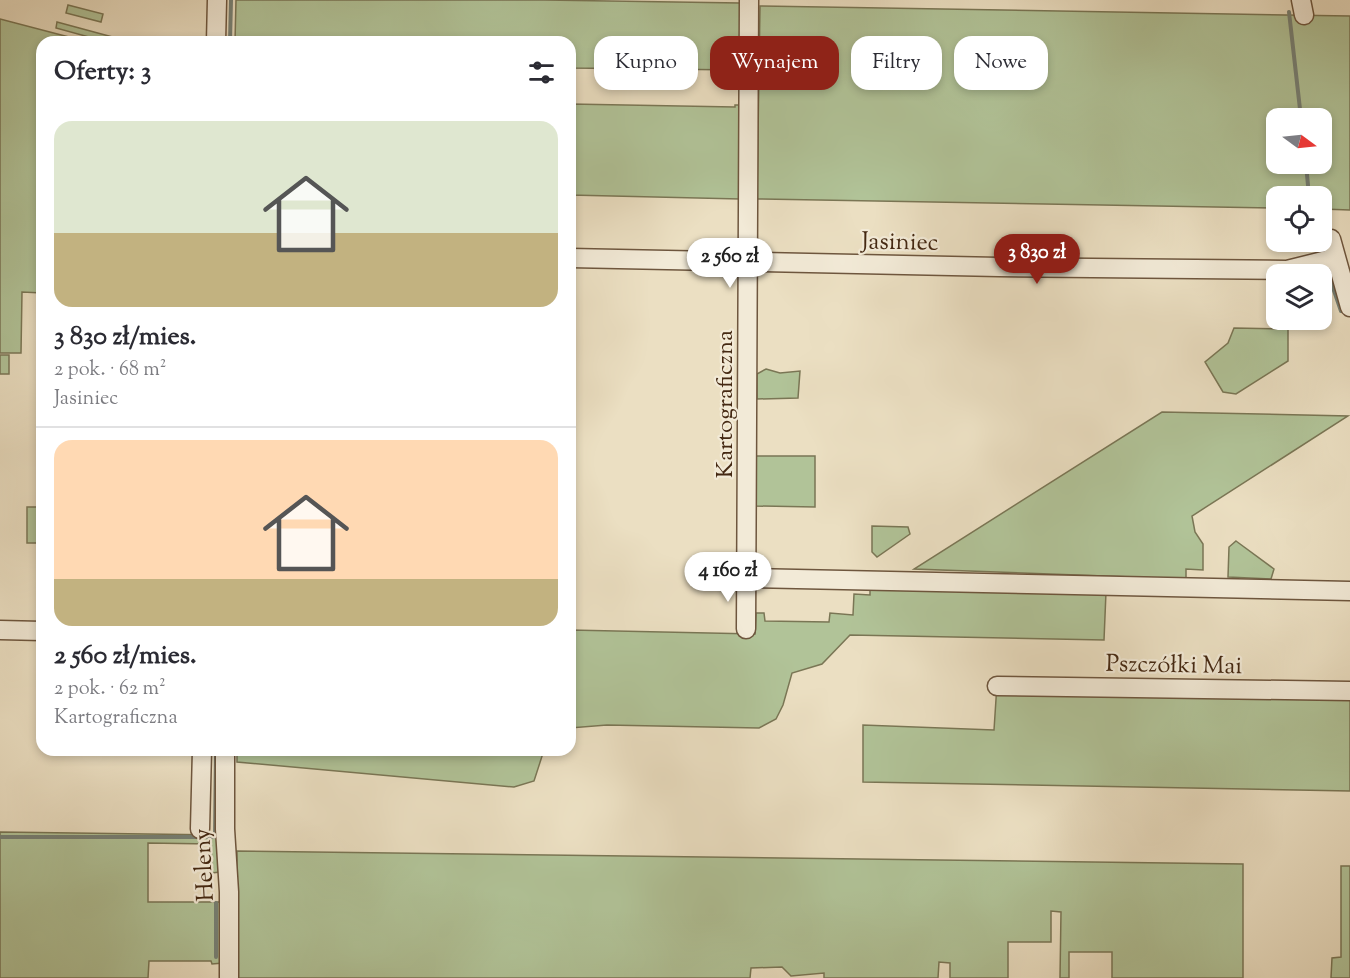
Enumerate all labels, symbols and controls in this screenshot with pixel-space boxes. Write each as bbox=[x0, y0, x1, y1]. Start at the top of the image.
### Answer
chip: Kupno bbox=[594, 36, 698, 90]
chip: Wynajem bbox=[710, 36, 839, 90]
chip: Filtry bbox=[851, 36, 942, 90]
chip: Nowe bbox=[954, 36, 1048, 90]
text: Oferty: 3 bbox=[54, 54, 151, 91]
icon: filters bbox=[525, 56, 558, 89]
north arrow bbox=[1266, 108, 1332, 174]
map controls bbox=[1266, 108, 1332, 330]
icon: home bbox=[252, 160, 360, 268]
button: locate bbox=[1266, 186, 1332, 252]
street label: Jasiniec bbox=[859, 225, 939, 261]
pin: 3 830 zł bbox=[975, 234, 1099, 285]
pin: 2 560 zł bbox=[668, 238, 792, 289]
text: 3 830 zł bbox=[1008, 239, 1066, 268]
text: 2 560 zł bbox=[701, 243, 759, 272]
button: layers bbox=[1266, 264, 1332, 330]
text: 3 830 zł/mies. bbox=[54, 319, 196, 356]
street label: Kartograficzna bbox=[709, 330, 743, 478]
text: 2 pok. · 68 m² bbox=[54, 356, 167, 385]
text: Jasiniec bbox=[54, 385, 118, 414]
icon: home bbox=[252, 479, 360, 587]
pin: 4 160 zł bbox=[666, 552, 790, 603]
text: 4 160 zł bbox=[698, 557, 758, 586]
text: 2 560 zł/mies. bbox=[54, 638, 197, 675]
street label: Pszczółki Mai bbox=[1105, 648, 1243, 684]
text: 2 pok. · 62 m² bbox=[54, 675, 166, 704]
text: Kartograficzna bbox=[54, 704, 178, 733]
street label: Heleny bbox=[186, 827, 224, 902]

